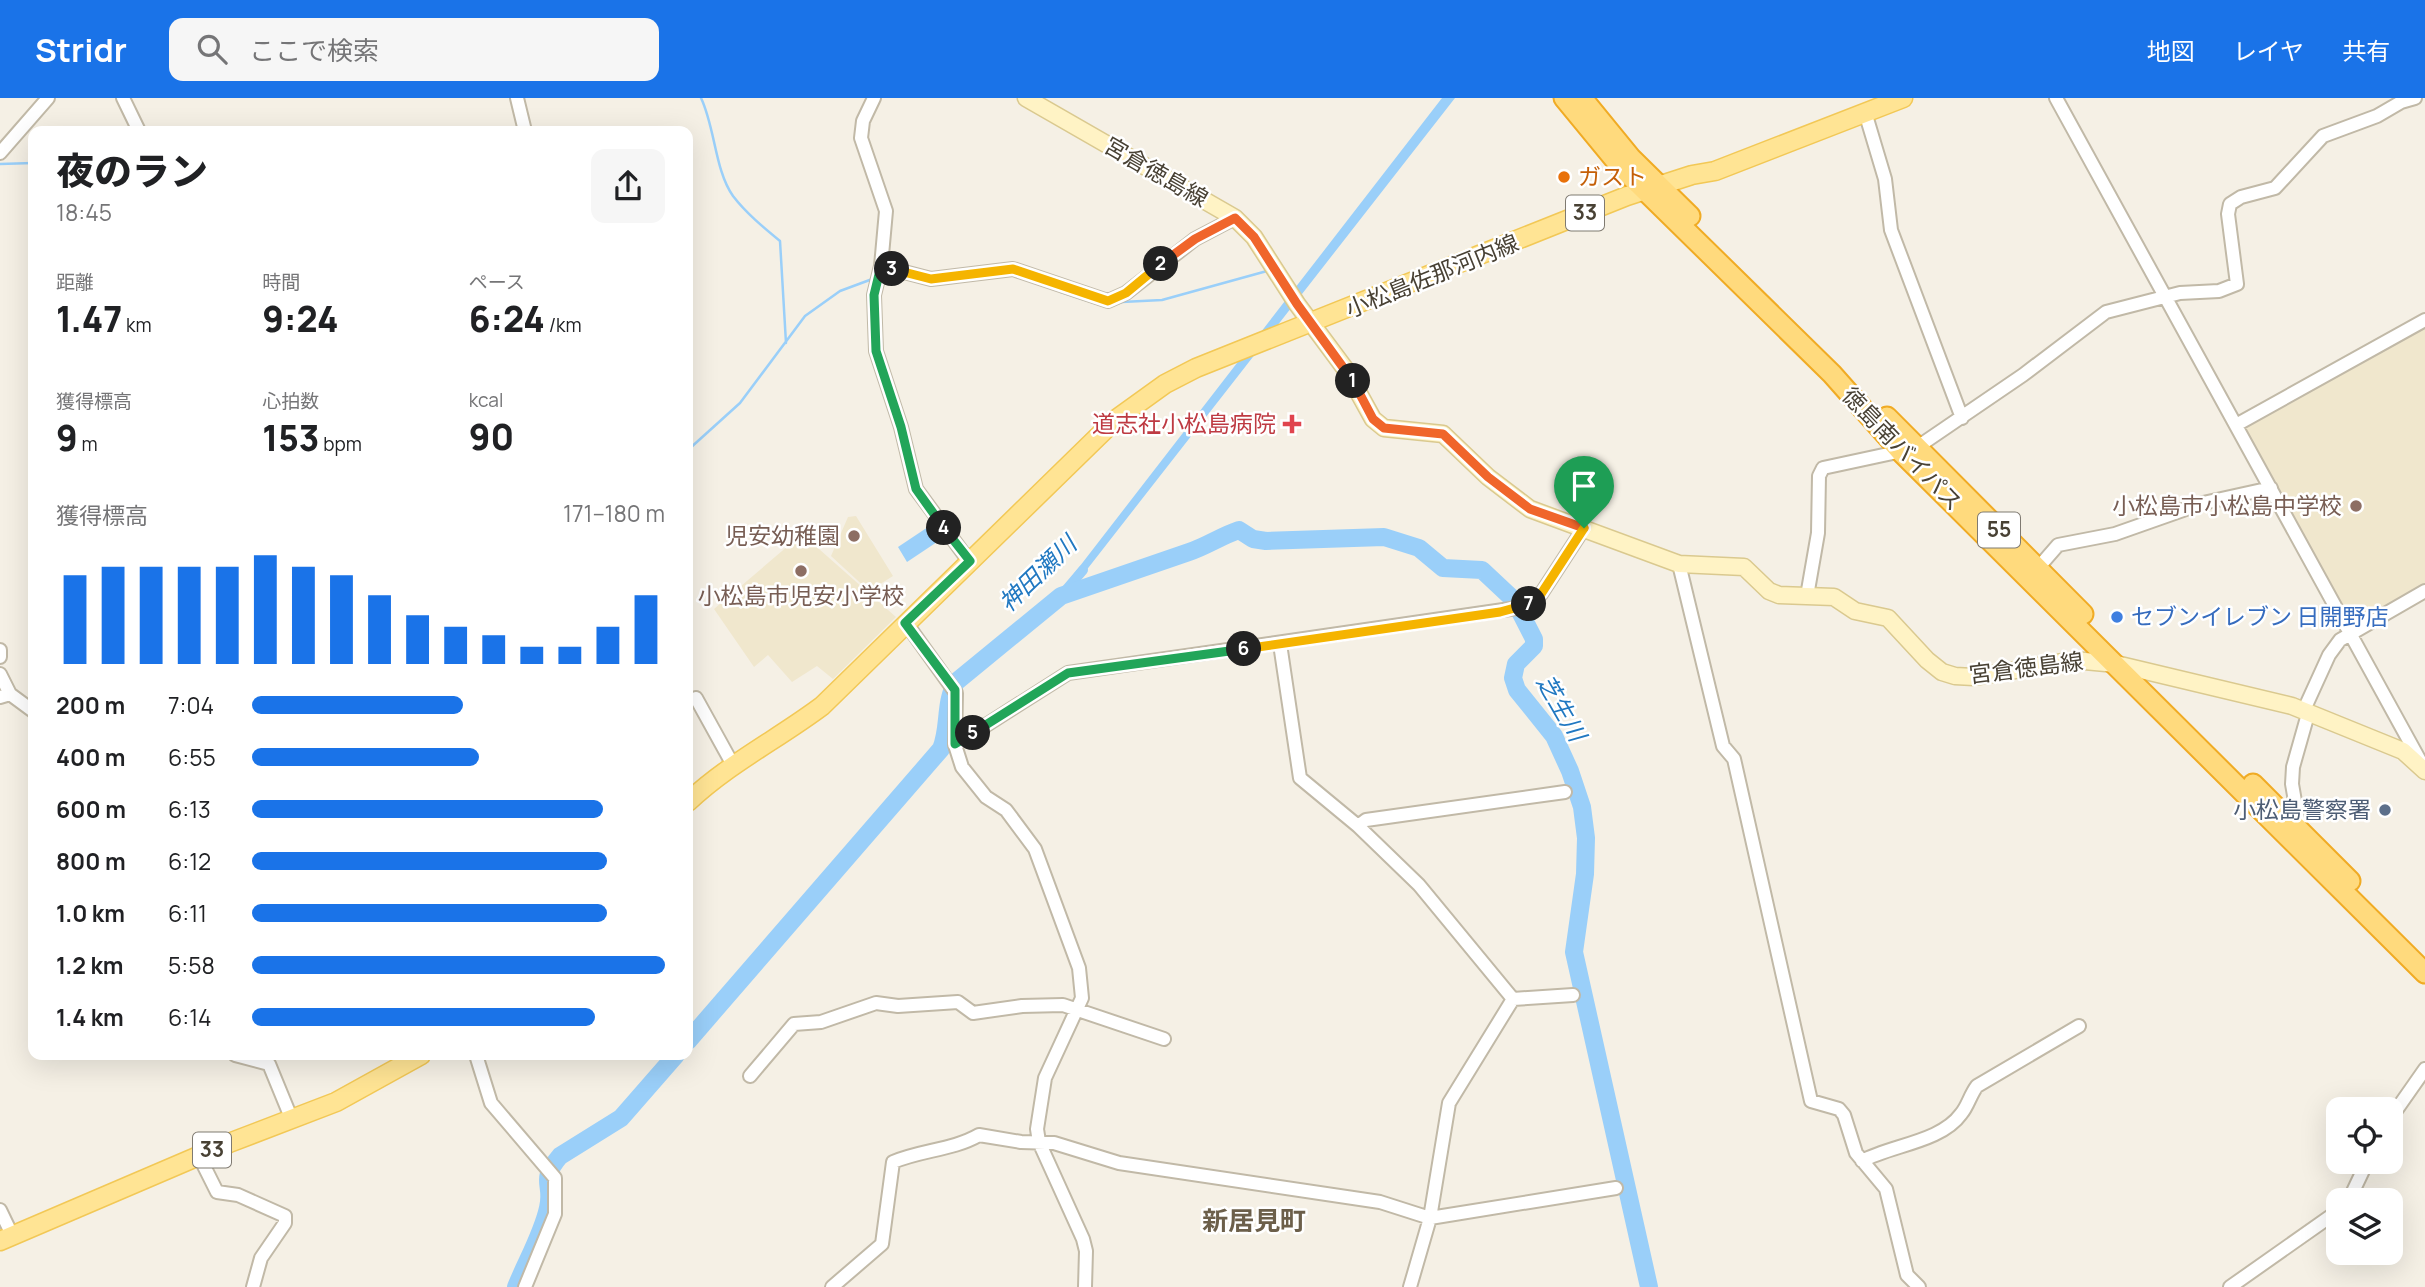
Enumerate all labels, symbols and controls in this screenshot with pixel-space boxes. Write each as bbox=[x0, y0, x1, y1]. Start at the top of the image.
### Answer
search box bbox=[169, 18, 659, 81]
text: Stridr bbox=[35, 27, 127, 72]
icon: search bbox=[193, 30, 231, 68]
text: ここで検索 bbox=[249, 32, 379, 68]
text: 地図 bbox=[2147, 34, 2195, 67]
text: レイヤ bbox=[2233, 34, 2304, 67]
text: 共有 bbox=[2342, 34, 2390, 67]
street label: 宮倉徳島線 bbox=[1099, 129, 1214, 214]
text: 夜のラン bbox=[56, 144, 208, 196]
button: share bbox=[591, 149, 665, 223]
place label: ガスト bbox=[1578, 160, 1647, 192]
marker: ガスト bbox=[1556, 169, 1572, 185]
road number: 33 bbox=[1566, 195, 1604, 230]
text: 18:45 bbox=[56, 196, 112, 228]
street label: 小松島佐那河内線 bbox=[1340, 226, 1523, 324]
pin: 2 bbox=[1144, 246, 1178, 282]
text: 2 bbox=[1155, 250, 1166, 276]
pin: 3 bbox=[874, 252, 910, 286]
text: 3 bbox=[886, 255, 897, 281]
text: 距離 bbox=[56, 269, 94, 295]
text: 時間 bbox=[262, 269, 300, 295]
text: ペース bbox=[469, 269, 525, 295]
text: 1.47 bbox=[56, 295, 122, 343]
text: 9:24 bbox=[262, 295, 339, 343]
text: 6:24 bbox=[469, 295, 545, 343]
text: km bbox=[122, 312, 152, 338]
text: /km bbox=[545, 312, 582, 338]
pin: 1 bbox=[1336, 364, 1370, 398]
text: 1 bbox=[1348, 367, 1357, 393]
street label: 徳島南バイパス bbox=[1835, 379, 1970, 517]
text: kcal bbox=[469, 387, 503, 413]
text: 獲得標高 bbox=[56, 388, 132, 414]
text: 心拍数 bbox=[262, 388, 319, 414]
place label: 道志社小松島病院 bbox=[1092, 407, 1276, 439]
text: 90 bbox=[469, 413, 514, 461]
text: 9 bbox=[56, 414, 78, 462]
text: 153 bbox=[262, 414, 320, 462]
marker: 道志社小松島病院 bbox=[1282, 414, 1302, 434]
text: m bbox=[78, 431, 98, 457]
text: bpm bbox=[320, 431, 362, 457]
pin bbox=[1554, 456, 1614, 528]
icon: arrive bbox=[1565, 467, 1603, 505]
place label: 小松島市小松島中学校 bbox=[2112, 489, 2342, 521]
text: 171–180 m bbox=[563, 497, 665, 529]
marker: 小松島市小松島中学校 bbox=[2348, 498, 2364, 514]
text: 獲得標高 bbox=[56, 499, 148, 531]
pin: 4 bbox=[926, 510, 962, 546]
road number: 55 bbox=[1978, 512, 2020, 548]
text: 4 bbox=[938, 514, 949, 540]
place label: 児安幼稚園 bbox=[725, 519, 840, 551]
water label: 神田瀬川 bbox=[991, 526, 1085, 618]
marker: 児安幼稚園 bbox=[846, 528, 862, 544]
marker: 小松島市児安小学校 bbox=[793, 563, 809, 579]
place label: 小松島市児安小学校 bbox=[698, 579, 905, 611]
pin: 7 bbox=[1512, 587, 1546, 622]
text: 7 bbox=[1523, 590, 1534, 616]
place label: セブンイレブン 日開野店 bbox=[2131, 600, 2389, 632]
marker: セブンイレブン 日開野店 bbox=[2109, 609, 2125, 625]
pin: 6 bbox=[1226, 632, 1262, 666]
text: 6 bbox=[1238, 635, 1249, 661]
street label: 宮倉徳島線 bbox=[1967, 644, 2085, 690]
water label: 芝生川 bbox=[1530, 668, 1596, 749]
text: 200 m bbox=[56, 689, 125, 721]
text: 7:04 bbox=[168, 689, 214, 721]
pin: 5 bbox=[956, 716, 990, 750]
text: 5 bbox=[967, 719, 978, 745]
text: 400 m bbox=[56, 741, 126, 773]
text: 6:55 bbox=[168, 741, 216, 773]
text: 600 m bbox=[56, 793, 126, 825]
text: 6:13 bbox=[168, 793, 211, 825]
place label: 小松島警察署 bbox=[2233, 793, 2371, 825]
marker: 小松島警察署 bbox=[2377, 802, 2393, 818]
text: 800 m bbox=[56, 845, 126, 877]
text: 6:12 bbox=[168, 845, 211, 877]
text: 1.0 km bbox=[56, 897, 125, 929]
text: 6:11 bbox=[168, 897, 207, 929]
text: 1.2 km bbox=[56, 949, 123, 981]
text: 5:58 bbox=[168, 949, 215, 981]
text: 1.4 km bbox=[56, 1001, 124, 1033]
text: 6:14 bbox=[168, 1001, 212, 1033]
map controls bbox=[2326, 1097, 2403, 1265]
button: locate bbox=[2326, 1097, 2403, 1174]
road number: 33 bbox=[193, 1132, 231, 1168]
button: layers bbox=[2326, 1188, 2403, 1265]
district label: 新居見町 bbox=[1202, 1202, 1306, 1238]

